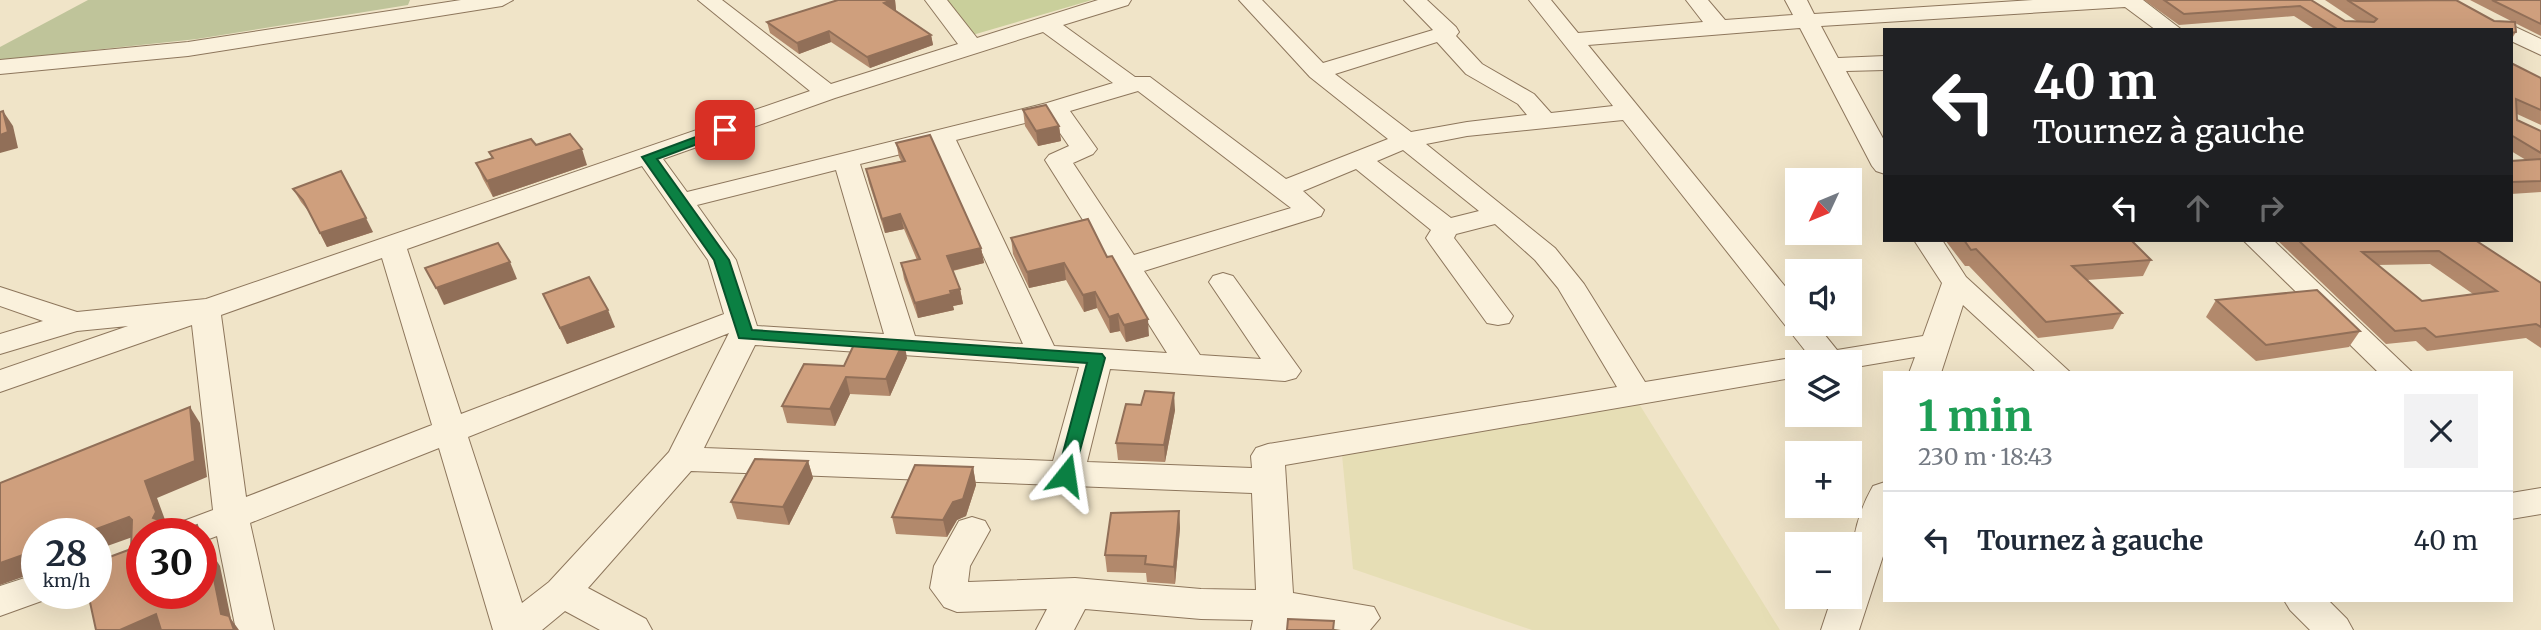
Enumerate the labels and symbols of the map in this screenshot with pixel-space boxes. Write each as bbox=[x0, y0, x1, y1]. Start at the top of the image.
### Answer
pin bbox=[695, 100, 755, 160]
north arrow bbox=[1785, 168, 1862, 245]
position arrow bbox=[1029, 438, 1103, 512]
speed limit sign: 30 bbox=[126, 518, 217, 609]

